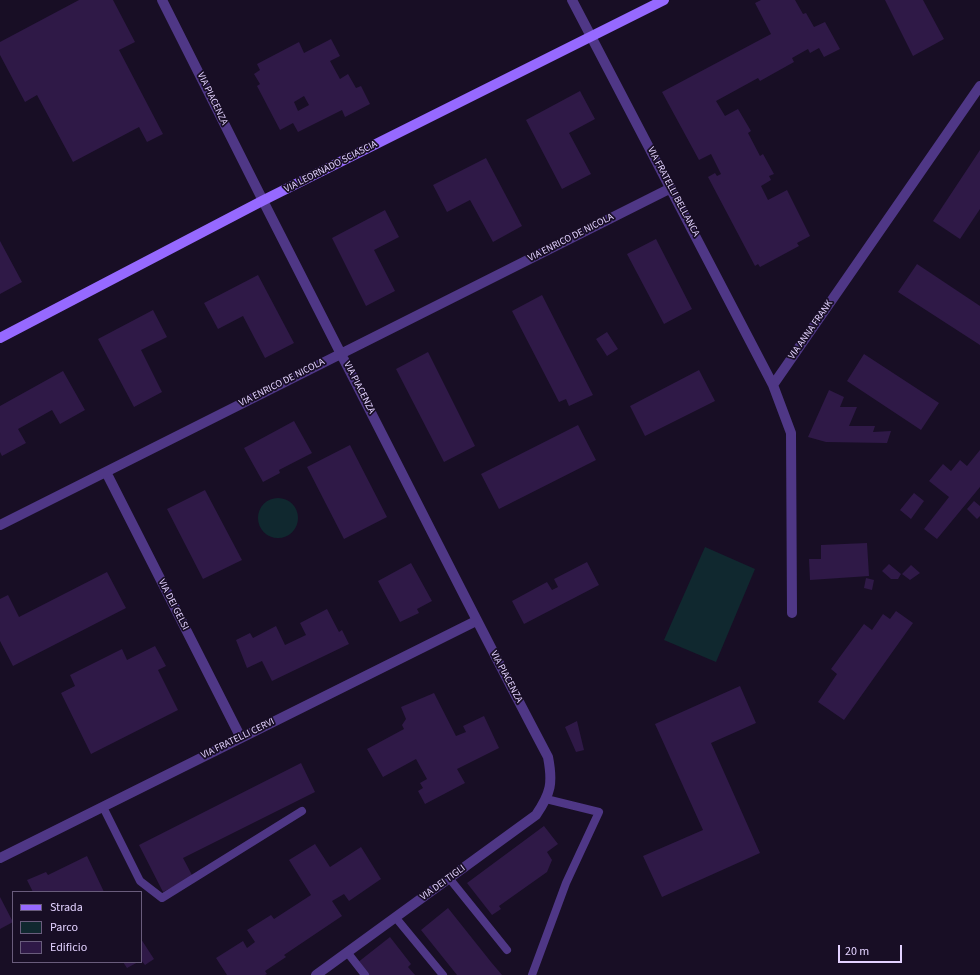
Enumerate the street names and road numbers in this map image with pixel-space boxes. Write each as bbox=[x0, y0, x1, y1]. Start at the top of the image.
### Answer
street label: VIA PIACENZA bbox=[194, 71, 230, 127]
street label: VIA LEORNADO SCIASCIA bbox=[283, 138, 379, 196]
street label: VIA FRATELLI BELLANCA bbox=[644, 145, 702, 239]
street label: VIA ENRICO DE NICOLA bbox=[526, 211, 616, 265]
street label: VIA ANNA FRANK bbox=[786, 298, 836, 362]
street label: VIA ENRICO DE NICOLA bbox=[237, 356, 327, 410]
street label: VIA PIACENZA bbox=[341, 360, 377, 416]
street label: VIA DEI GELSI bbox=[155, 578, 191, 632]
street label: VIA PIACENZA bbox=[487, 649, 525, 705]
street label: VIA FRATELLI CERVI bbox=[199, 716, 277, 762]
street label: VIA DEI TIGLI bbox=[418, 863, 468, 903]

